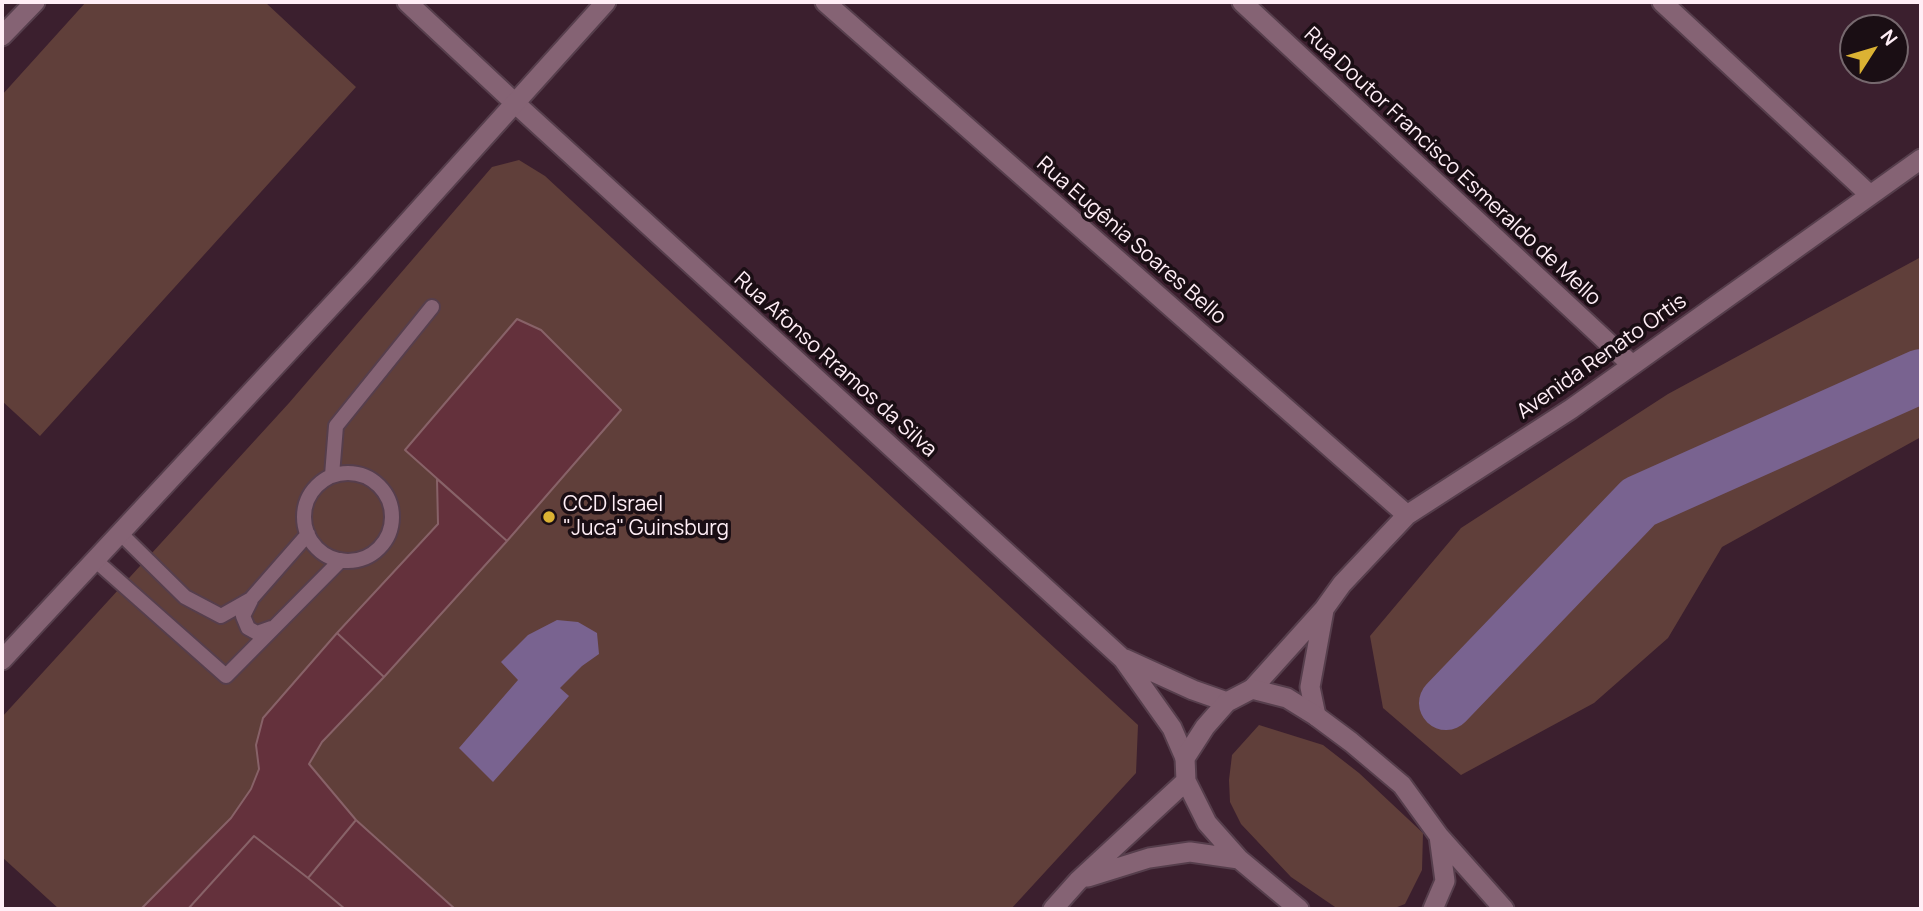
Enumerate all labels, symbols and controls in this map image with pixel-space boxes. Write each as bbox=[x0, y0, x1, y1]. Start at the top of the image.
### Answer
north arrow bbox=[1839, 14, 1909, 84]
street label: Rua Doutor Francisco Esmeraldo de Mello bbox=[1298, 23, 1606, 311]
text: N bbox=[1875, 24, 1904, 51]
street label: Rua Eugênia Soares Bello bbox=[1031, 152, 1231, 330]
street label: Rua Afonso Rramos da Silva bbox=[728, 267, 942, 463]
street label: Avenida Renato Ortis bbox=[1512, 289, 1692, 425]
place label: CCD Israel "Juca" Guinsburg bbox=[563, 492, 729, 542]
marker: CCD Israel "Juca" Guinsburg bbox=[541, 509, 557, 525]

